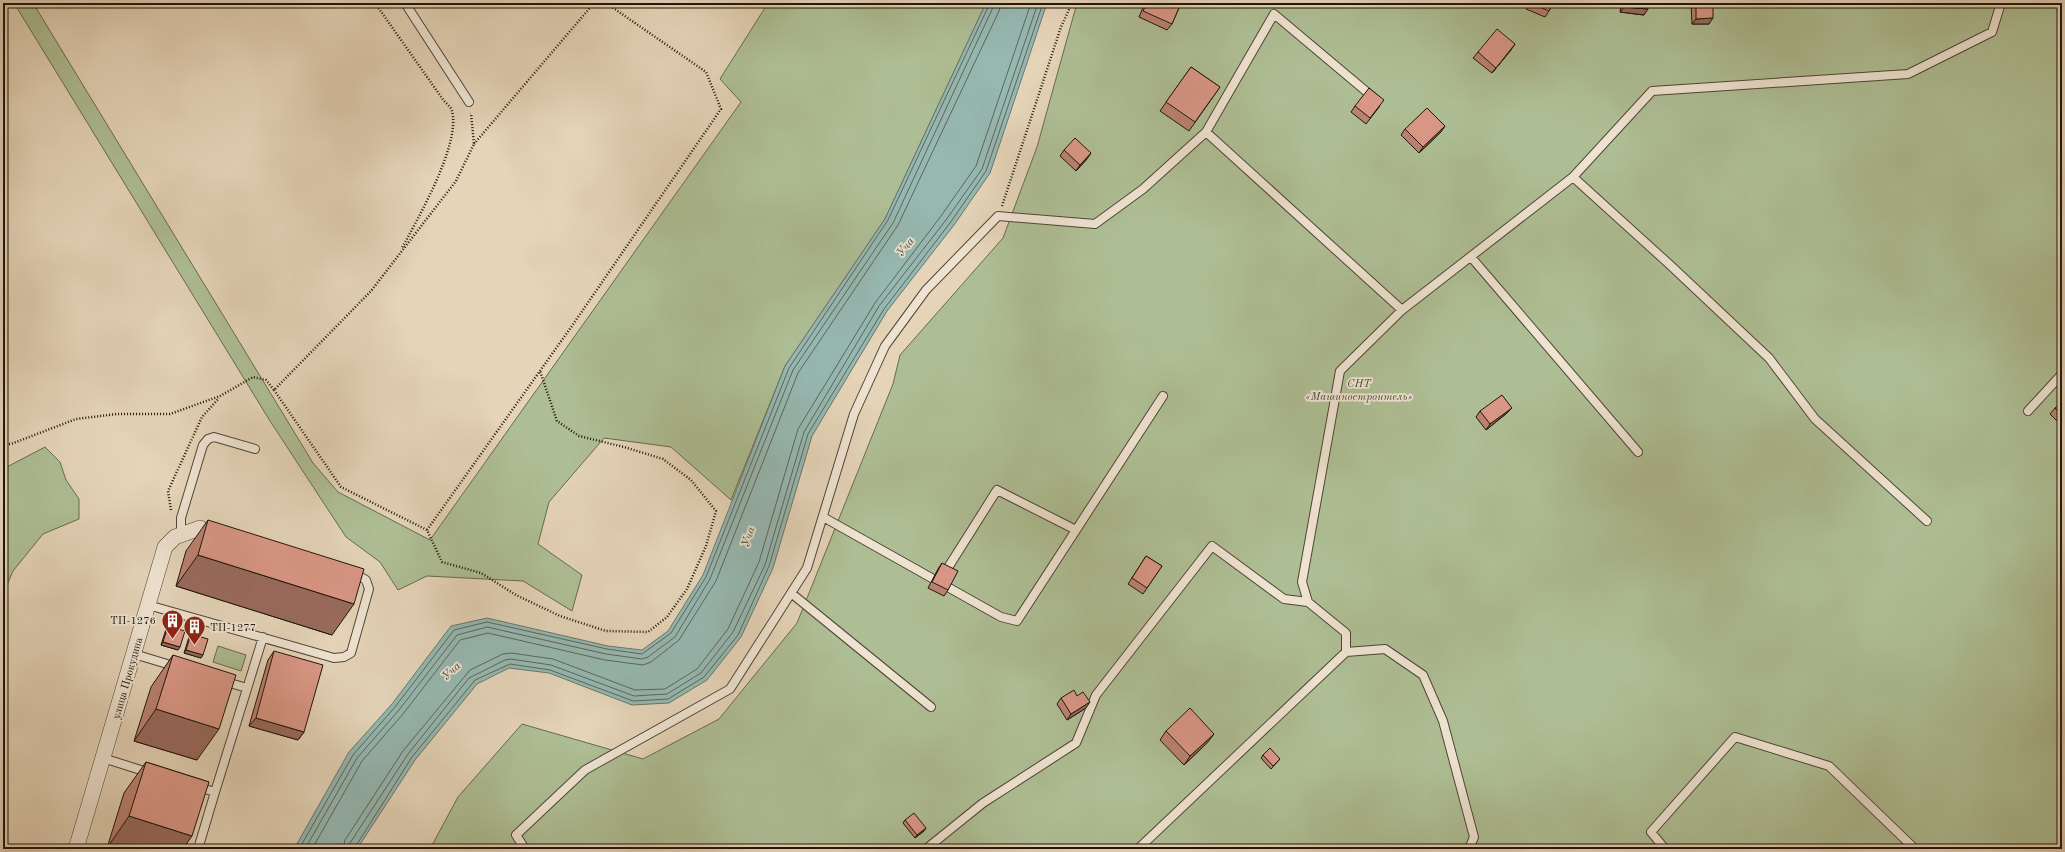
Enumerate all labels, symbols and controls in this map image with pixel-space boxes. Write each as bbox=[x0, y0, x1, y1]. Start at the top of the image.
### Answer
water label: Уча bbox=[894, 235, 917, 260]
park label: СНТ «Машиностроитель» bbox=[1306, 379, 1413, 403]
water label: Уча bbox=[740, 525, 758, 549]
building icon: ТП-1276 bbox=[159, 607, 185, 640]
building icon: ТП-1277 bbox=[182, 614, 208, 647]
place label: ТП-1276 bbox=[110, 616, 156, 627]
place label: ТП-1277 bbox=[210, 623, 256, 634]
street label: улица Прокудина bbox=[111, 636, 146, 721]
water label: Уча bbox=[440, 660, 464, 683]

